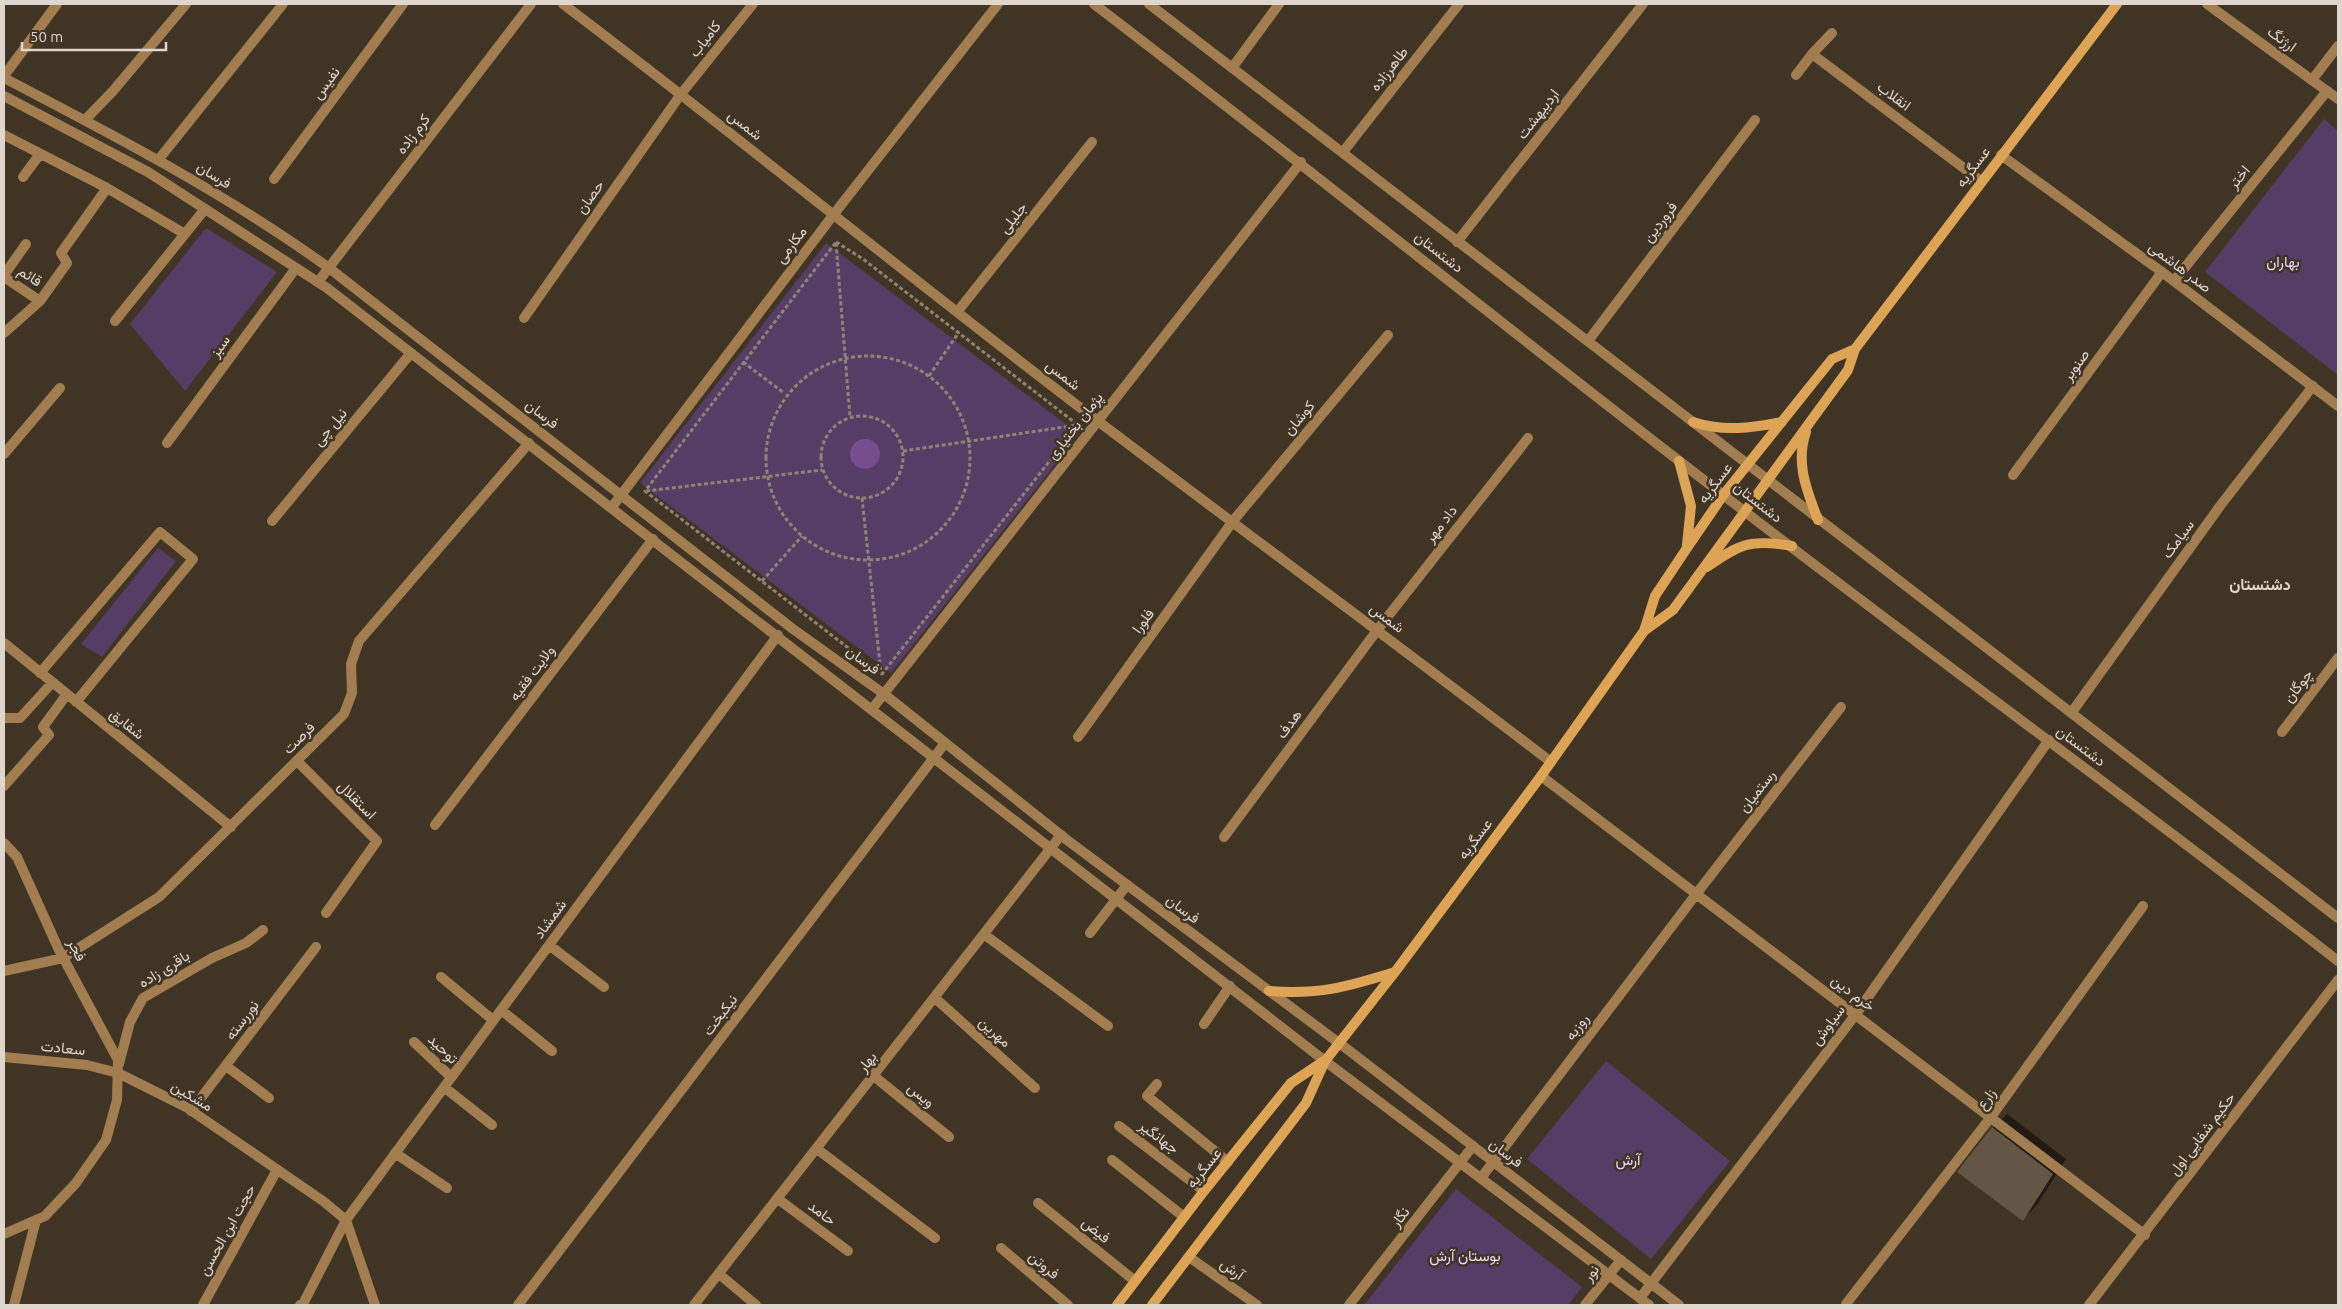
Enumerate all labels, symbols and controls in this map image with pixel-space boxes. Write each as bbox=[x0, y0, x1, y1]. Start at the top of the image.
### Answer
street label: کامیاب bbox=[685, 17, 725, 61]
scale bar bbox=[22, 20, 166, 52]
street label: ارژنگ bbox=[2264, 22, 2300, 56]
text: 50 m bbox=[30, 28, 63, 45]
street label: طاهرزاده bbox=[1366, 43, 1412, 95]
street label: نفیس bbox=[308, 63, 345, 103]
street label: انقلاب bbox=[1874, 78, 1914, 114]
street label: اردیبهشت bbox=[1513, 85, 1563, 143]
street label: شمس bbox=[723, 106, 766, 145]
street label: کرم زاده bbox=[392, 110, 435, 158]
street label: عسگریه bbox=[1952, 143, 1994, 191]
street label: فرسان bbox=[193, 157, 235, 193]
street label: اختر bbox=[2224, 162, 2254, 193]
street label: حصان bbox=[572, 177, 608, 217]
street label: فروردین bbox=[1639, 198, 1682, 246]
street label: جلیلی bbox=[995, 199, 1032, 238]
street label: مکارمی bbox=[771, 223, 811, 268]
street label: دشتستان bbox=[1411, 227, 1467, 277]
street label: صدر هاشمی bbox=[2145, 238, 2215, 297]
park label: بهاران bbox=[2266, 253, 2300, 271]
street label: قائم bbox=[14, 262, 45, 291]
street label: سبز bbox=[205, 331, 234, 361]
street label: صنوبر bbox=[2058, 346, 2093, 385]
street label: شمس bbox=[1041, 356, 1084, 395]
street label: پژمان بختیاری bbox=[1043, 389, 1108, 464]
street label: فرسان bbox=[522, 395, 562, 433]
street label: کوشان bbox=[1279, 397, 1319, 439]
street label: نیل چی bbox=[309, 405, 352, 450]
street label: عسگریه bbox=[1694, 459, 1736, 507]
street label: دشتستان bbox=[1730, 477, 1786, 527]
street label: داد مهر bbox=[1420, 502, 1461, 547]
street label: سیامک bbox=[2158, 516, 2198, 562]
district label: دشتستان bbox=[2229, 575, 2291, 593]
street label: شمس bbox=[1365, 599, 1408, 638]
street label: فلورا bbox=[1128, 605, 1158, 637]
street label: ولایت فقیه bbox=[505, 642, 559, 704]
street label: فرسان bbox=[843, 642, 884, 678]
street label: چوگان bbox=[2279, 666, 2317, 707]
street label: شقایق bbox=[105, 705, 148, 744]
street label: هدف bbox=[1272, 706, 1305, 741]
street label: فرصت bbox=[279, 718, 319, 758]
street label: دشتستان bbox=[2053, 722, 2109, 770]
street label: رستمیان bbox=[1735, 766, 1779, 816]
street label: استقلال bbox=[334, 777, 380, 823]
street label: عسگریه bbox=[1454, 815, 1496, 863]
street label: فرسان bbox=[1163, 891, 1203, 928]
street label: شمشاد bbox=[530, 896, 570, 942]
street label: فجر bbox=[63, 935, 90, 964]
street label: باقری زاده bbox=[135, 946, 193, 993]
street label: خرم دین bbox=[1827, 971, 1878, 1016]
street label: نیکبخت bbox=[699, 991, 741, 1039]
street label: نوررسته bbox=[221, 997, 263, 1043]
street label: سیاوش bbox=[1807, 1001, 1850, 1049]
street label: روزبه bbox=[1561, 1010, 1593, 1044]
street label: مهرین bbox=[974, 1013, 1015, 1052]
street label: توحید bbox=[424, 1030, 462, 1068]
street label: سعادت bbox=[40, 1037, 86, 1058]
street label: بهار bbox=[853, 1048, 881, 1077]
street label: مشکین bbox=[168, 1077, 216, 1116]
street label: ویس bbox=[903, 1079, 938, 1112]
street label: زارع bbox=[1972, 1085, 2001, 1114]
street label: حکیم شفایی اول bbox=[2165, 1089, 2240, 1180]
street label: جهانگیر bbox=[1135, 1116, 1182, 1158]
street label: فرسان bbox=[1486, 1135, 1526, 1172]
street label: عسگریه bbox=[1182, 1144, 1226, 1192]
park label: آرش bbox=[1615, 1151, 1642, 1170]
street label: حجت ابن الحسن bbox=[195, 1181, 260, 1279]
street label: حامد bbox=[805, 1197, 839, 1228]
street label: نگار bbox=[1386, 1203, 1414, 1232]
street label: فیض bbox=[1078, 1213, 1114, 1248]
street label: فروتن bbox=[1024, 1247, 1063, 1284]
park label: بوستان آرش bbox=[1429, 1247, 1501, 1266]
street label: آرش bbox=[1216, 1254, 1249, 1285]
street label: نور bbox=[1578, 1261, 1603, 1286]

